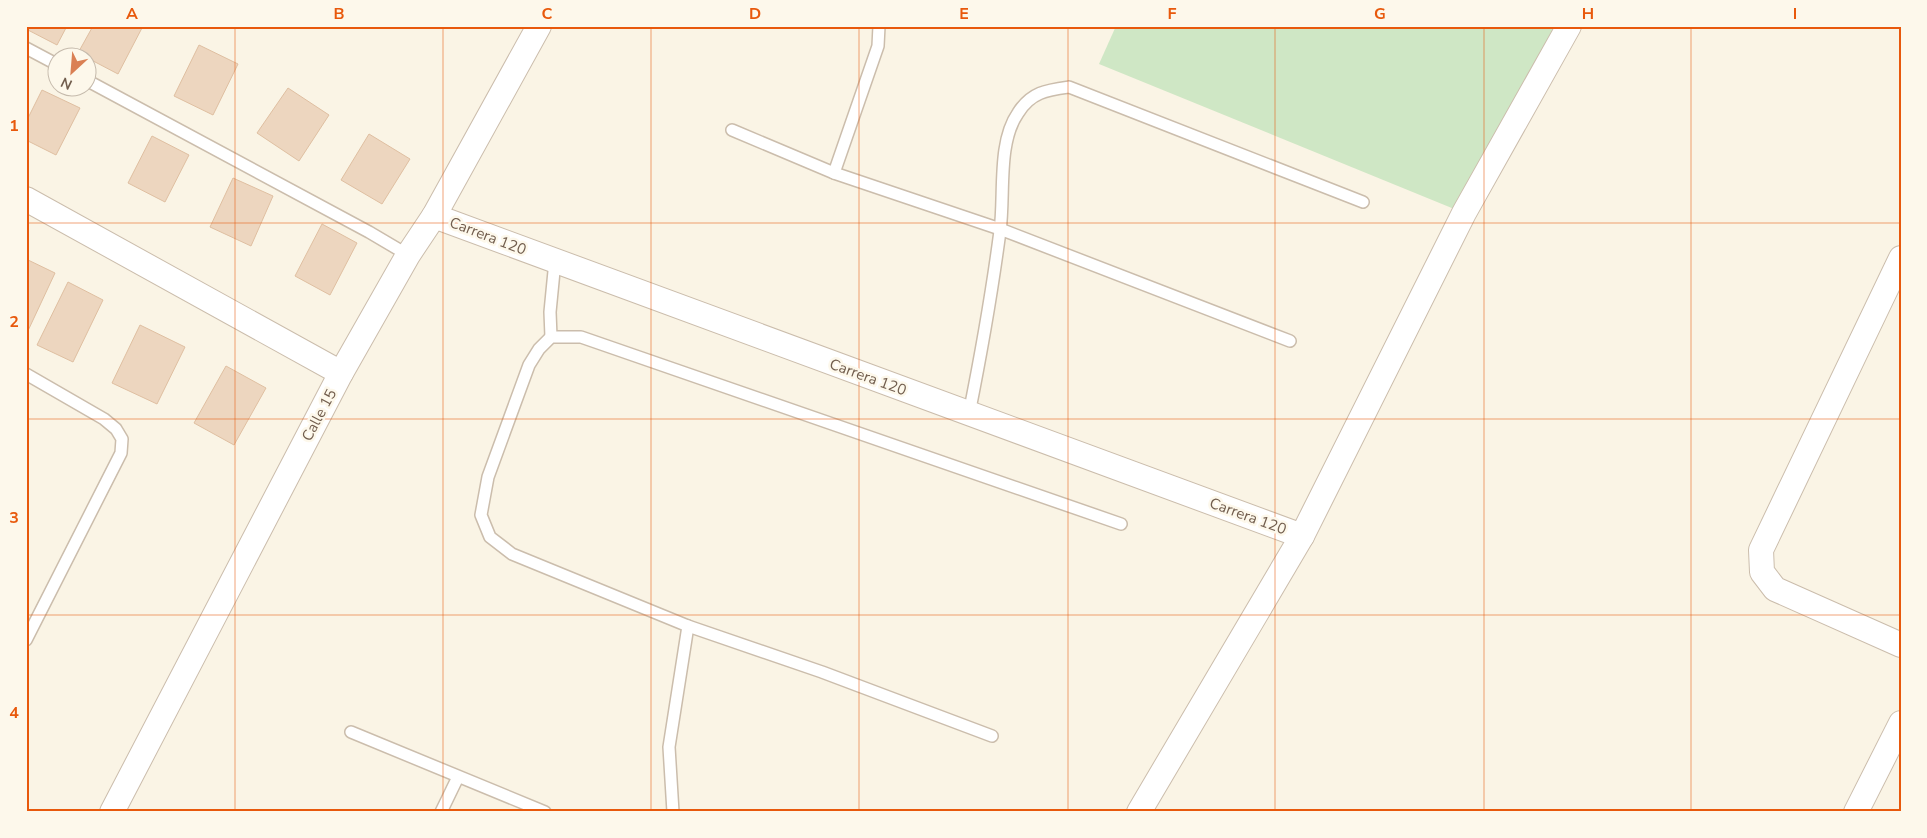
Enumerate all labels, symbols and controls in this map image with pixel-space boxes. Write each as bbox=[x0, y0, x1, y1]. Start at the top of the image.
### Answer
text: A bbox=[126, 3, 138, 25]
text: B bbox=[333, 3, 345, 25]
text: C bbox=[542, 3, 553, 25]
text: D bbox=[749, 3, 761, 25]
text: E bbox=[959, 3, 969, 25]
text: F bbox=[1168, 3, 1177, 25]
text: G bbox=[1374, 3, 1386, 25]
text: H bbox=[1582, 3, 1594, 25]
text: I bbox=[1793, 3, 1797, 25]
north arrow bbox=[48, 48, 98, 98]
text: N bbox=[58, 72, 75, 94]
text: 1 bbox=[9, 115, 19, 137]
street label: Carrera 120 bbox=[447, 212, 529, 260]
text: 2 bbox=[9, 311, 19, 333]
street label: Carrera 120 bbox=[827, 354, 909, 400]
street label: Calle 15 bbox=[297, 385, 341, 445]
street label: Carrera 120 bbox=[1207, 493, 1289, 539]
text: 3 bbox=[9, 507, 19, 529]
text: 4 bbox=[9, 702, 19, 724]

